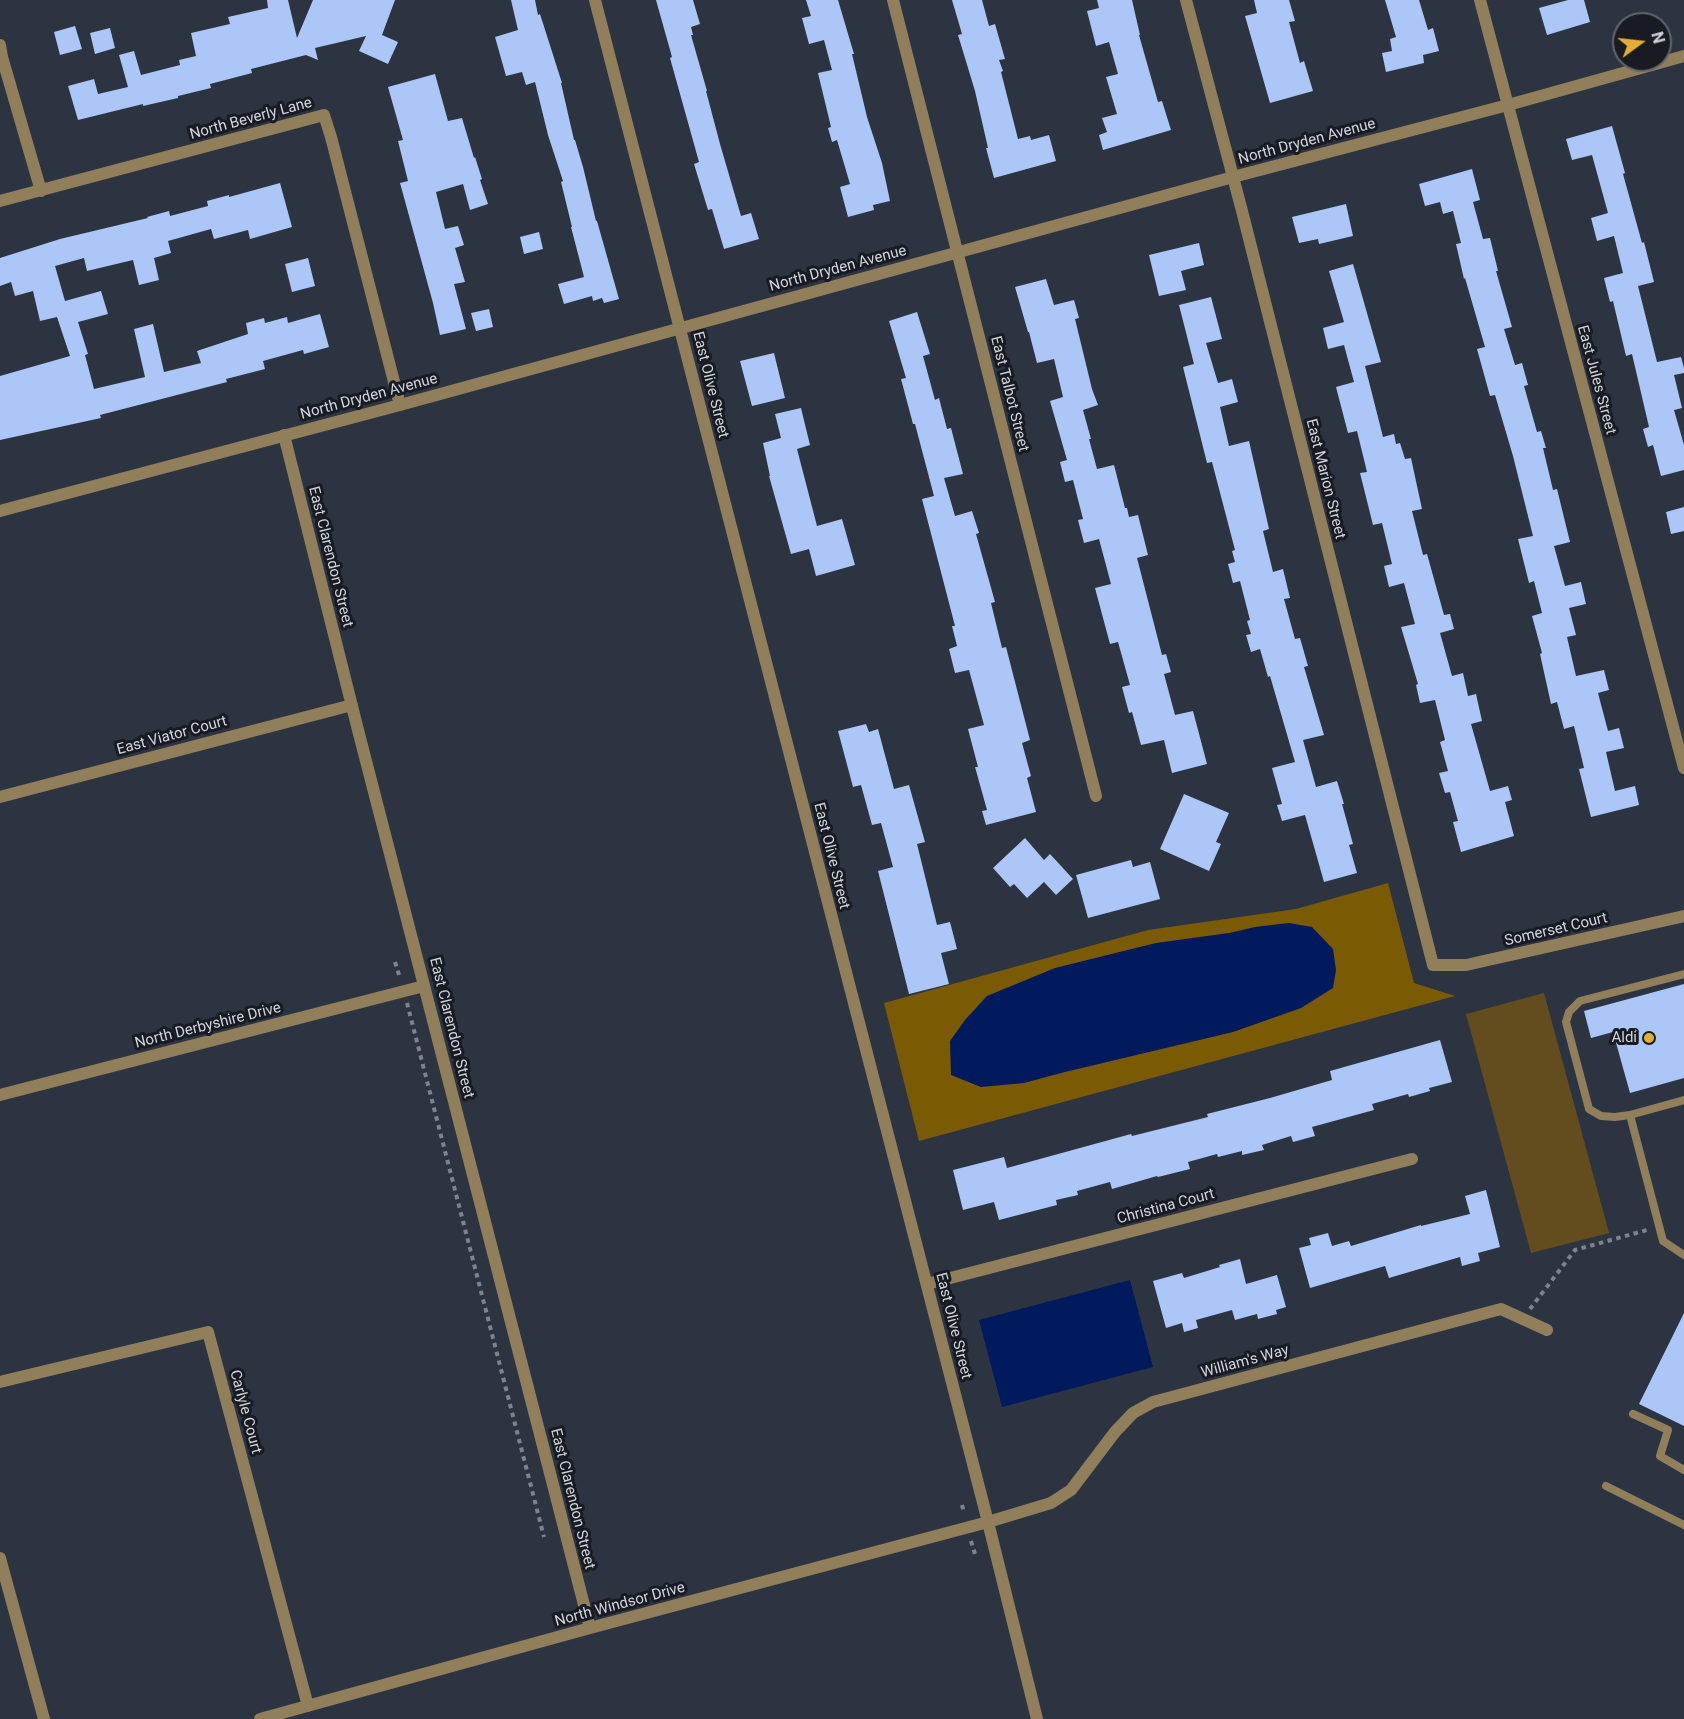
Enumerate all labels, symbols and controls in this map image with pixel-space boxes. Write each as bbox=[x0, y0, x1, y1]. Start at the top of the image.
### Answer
north arrow bbox=[1612, 12, 1672, 72]
text: N bbox=[1647, 30, 1669, 46]
street label: North Beverly Lane bbox=[188, 94, 314, 144]
street label: North Dryden Avenue bbox=[1237, 115, 1377, 169]
street label: North Dryden Avenue bbox=[768, 242, 908, 296]
street label: East Jules Street bbox=[1573, 323, 1619, 437]
street label: East Olive Street bbox=[688, 330, 732, 440]
street label: East Talbot Street bbox=[986, 334, 1032, 454]
street label: North Dryden Avenue bbox=[299, 370, 439, 424]
street label: East Marion Street bbox=[1301, 417, 1349, 541]
street label: East Clarendon Street bbox=[304, 485, 356, 629]
street label: East Viator Court bbox=[115, 713, 229, 759]
street label: East Olive Street bbox=[809, 801, 853, 911]
street label: Somerset Court bbox=[1503, 909, 1609, 951]
street label: East Clarendon Street bbox=[425, 956, 477, 1100]
street label: North Derbyshire Drive bbox=[133, 999, 283, 1053]
place label: Aldi bbox=[1611, 1029, 1637, 1047]
marker: Aldi bbox=[1642, 1031, 1656, 1045]
street label: Christina Court bbox=[1115, 1185, 1217, 1229]
street label: East Olive Street bbox=[931, 1271, 975, 1381]
street label: William's Way bbox=[1199, 1342, 1291, 1382]
street label: Carlyle Court bbox=[225, 1368, 265, 1456]
street label: East Clarendon Street bbox=[546, 1427, 598, 1571]
street label: North Windsor Drive bbox=[553, 1579, 687, 1631]

